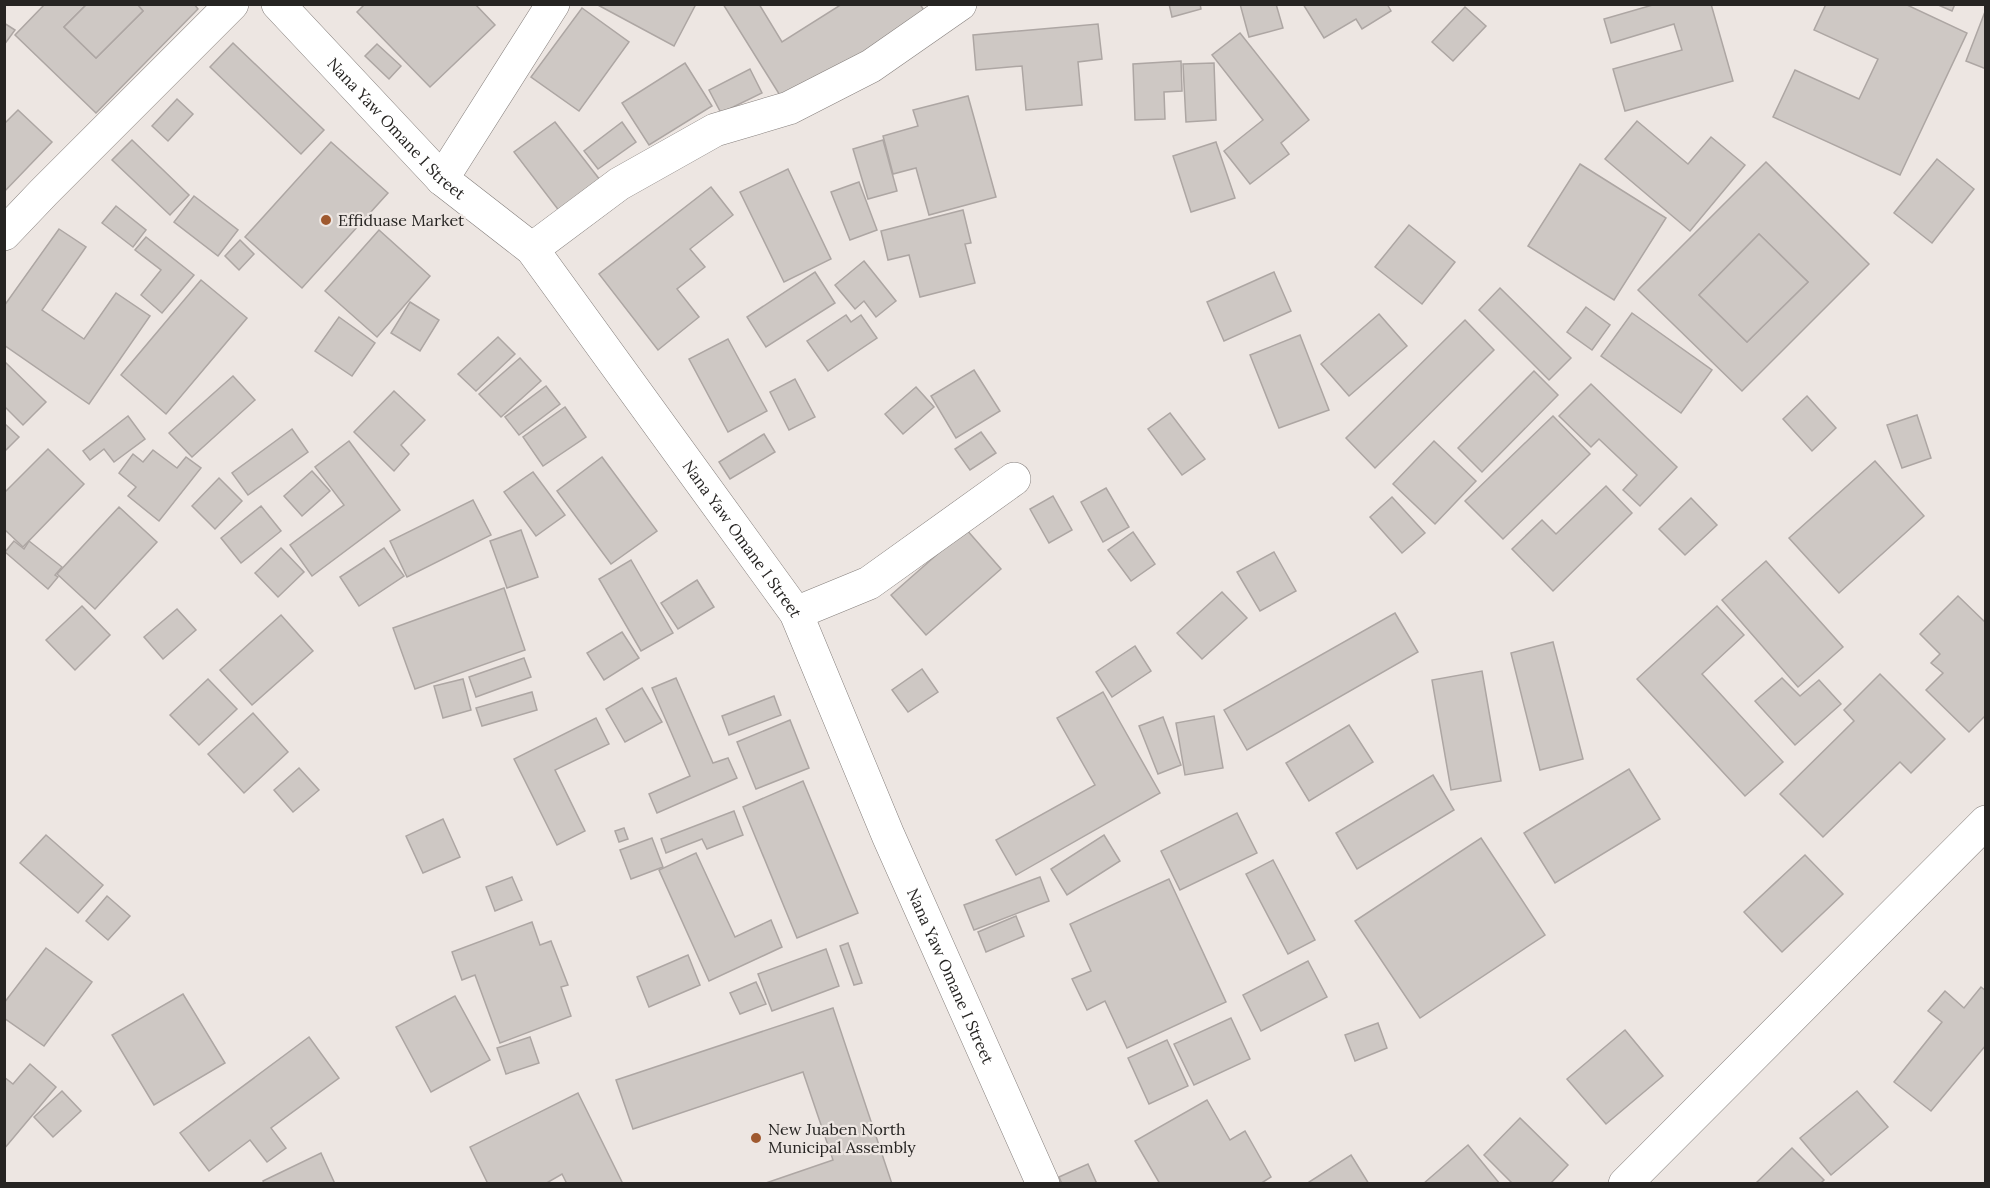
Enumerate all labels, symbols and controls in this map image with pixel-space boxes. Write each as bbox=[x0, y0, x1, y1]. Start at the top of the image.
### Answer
street label: Nana Yaw Omane I Street bbox=[323, 53, 470, 204]
place label: Effiduase Market bbox=[338, 210, 465, 230]
marker: Effiduase Market bbox=[319, 213, 333, 227]
street label: Nana Yaw Omane I Street bbox=[678, 456, 807, 621]
street label: Nana Yaw Omane I Street bbox=[903, 885, 999, 1068]
place label: New Juaben North Municipal Assembly bbox=[768, 1119, 916, 1157]
marker: New Juaben North Municipal Assembly bbox=[749, 1131, 763, 1145]

